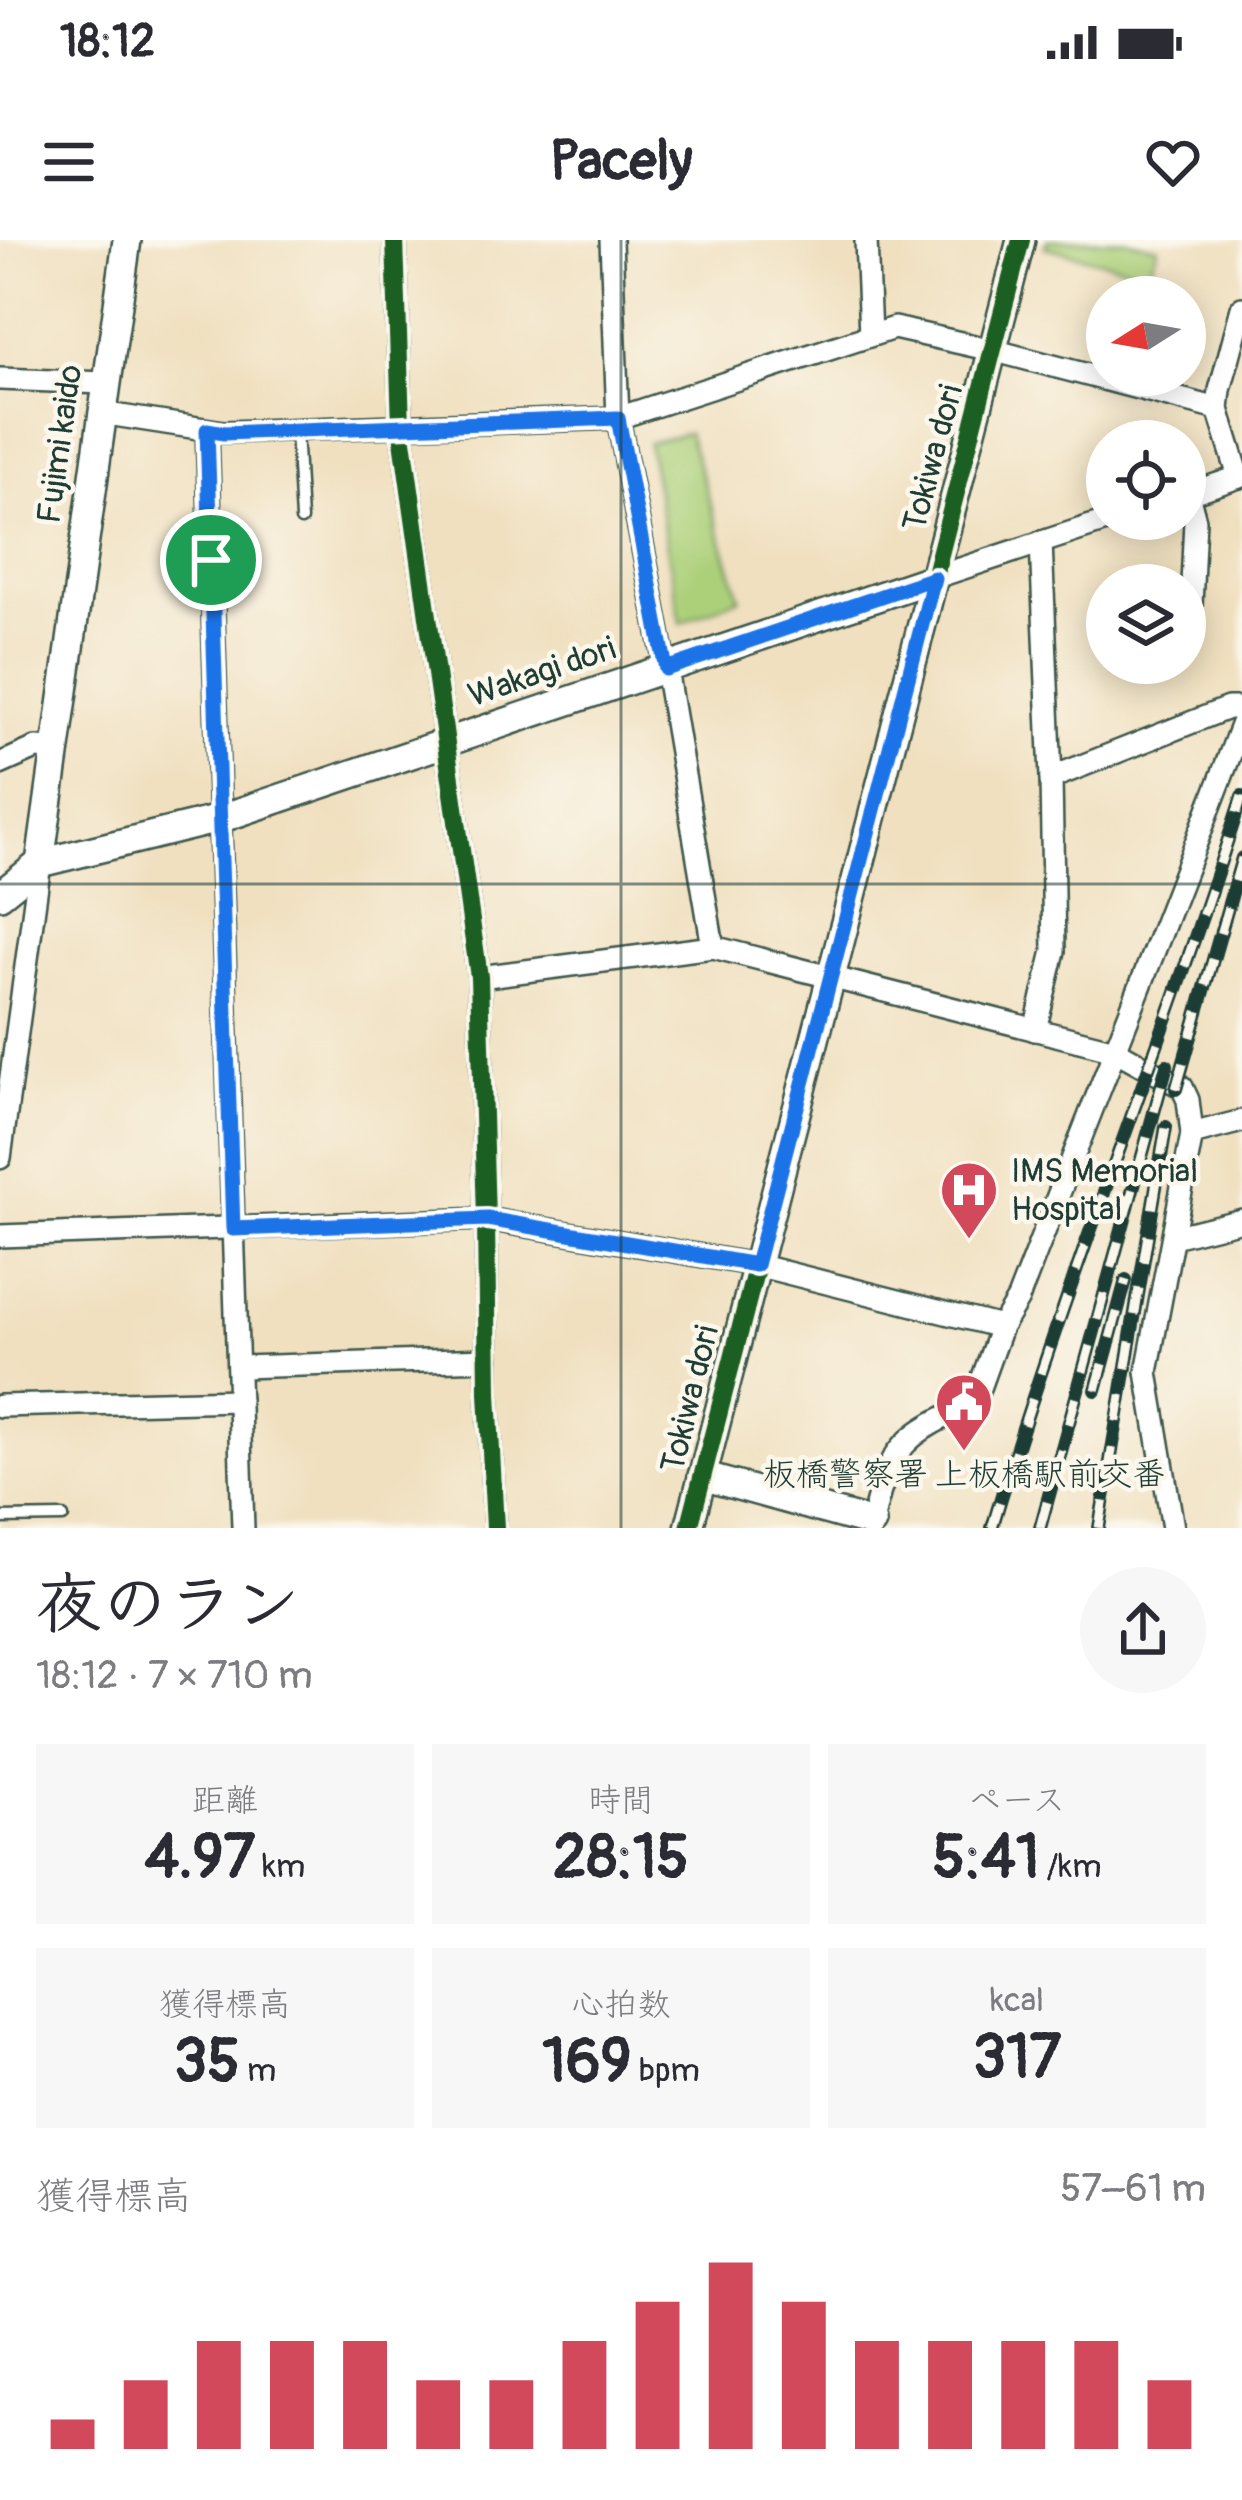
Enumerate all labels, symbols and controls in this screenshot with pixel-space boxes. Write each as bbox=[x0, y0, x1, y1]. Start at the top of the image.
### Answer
text: 18:12 bbox=[60, 14, 155, 70]
text: Pacely bbox=[550, 128, 692, 196]
icon: menu bbox=[36, 129, 102, 195]
icon: heart bbox=[1140, 129, 1206, 195]
north arrow bbox=[1086, 276, 1206, 396]
map controls bbox=[1086, 276, 1206, 684]
street label: Fujimi kaido bbox=[29, 362, 91, 526]
street label: Tokiwa dori bbox=[894, 380, 972, 536]
button: locate bbox=[1086, 420, 1206, 540]
pin bbox=[160, 509, 262, 611]
icon: arrive bbox=[178, 527, 244, 593]
button: layers bbox=[1086, 564, 1206, 684]
street label: Wakagi dori bbox=[463, 628, 621, 716]
place label: IMS Memorial Hospital bbox=[1011, 1151, 1198, 1230]
hospital icon: IMS Memorial Hospital bbox=[938, 1159, 1000, 1241]
street label: Tokiwa dori bbox=[652, 1321, 728, 1477]
public building icon: 板橋警察署 上板橋駅前交番 bbox=[933, 1371, 995, 1453]
place label: 板橋警察署 上板橋駅前交番 bbox=[762, 1454, 1166, 1495]
text: 夜のラン bbox=[36, 1564, 300, 1647]
button: share bbox=[1080, 1567, 1206, 1693]
text: 18:12 · 7 × 710 m bbox=[36, 1651, 313, 1700]
text: 距離 bbox=[192, 1780, 258, 1821]
text: 時間 bbox=[588, 1780, 654, 1821]
text: ペース bbox=[968, 1780, 1066, 1821]
text: 4.97 bbox=[145, 1821, 255, 1896]
text: 28:15 bbox=[553, 1821, 689, 1896]
text: 5:41 bbox=[933, 1821, 1039, 1896]
text: km bbox=[255, 1846, 305, 1887]
text: /km bbox=[1039, 1846, 1101, 1887]
text: kcal bbox=[990, 1980, 1044, 2021]
text: 獲得標高 bbox=[159, 1984, 291, 2025]
text: 心拍数 bbox=[572, 1984, 671, 2025]
text: 317 bbox=[973, 2021, 1061, 2096]
text: 35 bbox=[174, 2025, 240, 2100]
text: 169 bbox=[542, 2025, 632, 2100]
text: m bbox=[240, 2050, 276, 2091]
text: bpm bbox=[632, 2050, 700, 2091]
text: 57–61 m bbox=[1060, 2164, 1206, 2213]
text: 獲得標高 bbox=[36, 2172, 192, 2221]

